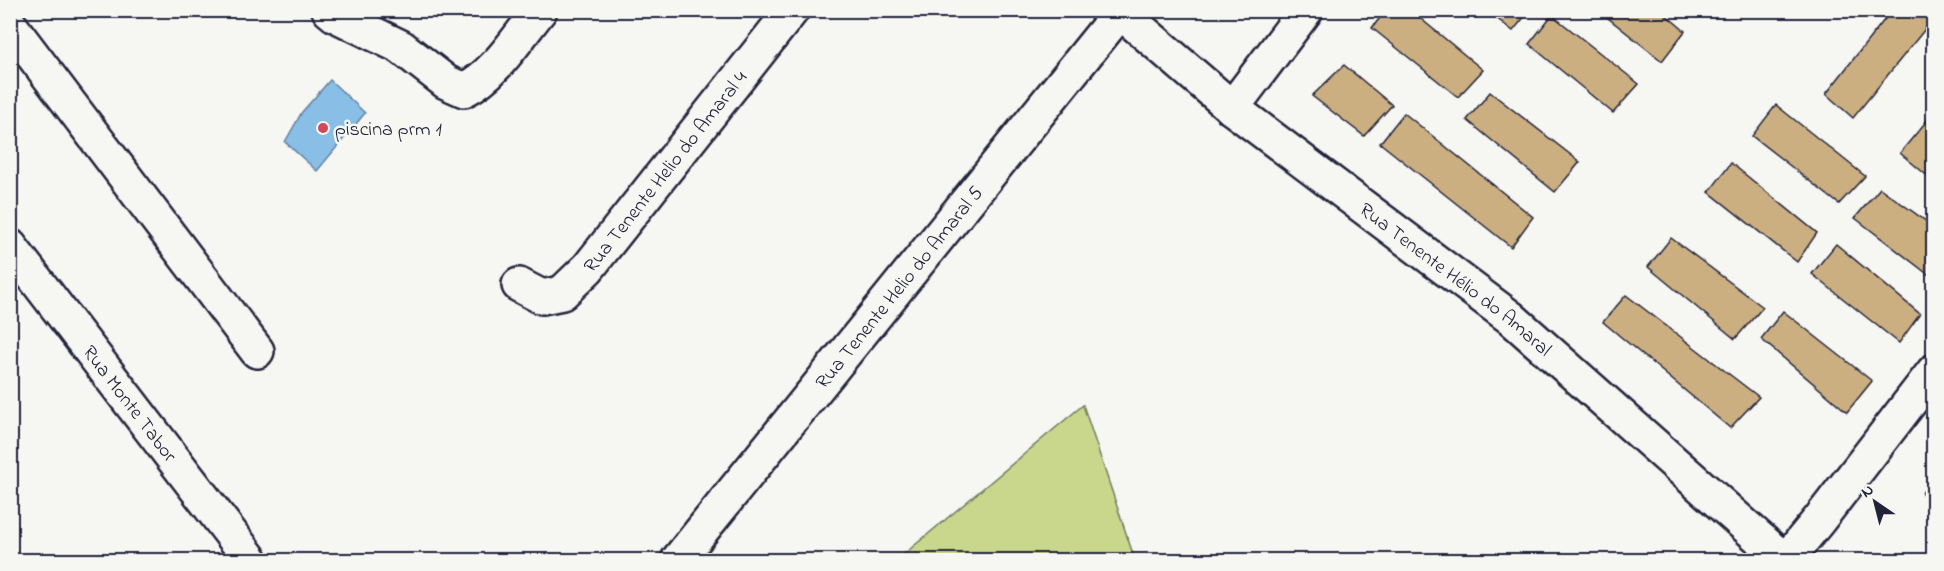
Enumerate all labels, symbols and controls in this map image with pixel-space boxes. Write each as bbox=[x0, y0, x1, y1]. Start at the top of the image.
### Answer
street label: Rua Tenente Helio do Amaral 4 bbox=[578, 66, 756, 280]
place label: piscina prm 1 bbox=[335, 116, 442, 145]
marker: piscina prm 1 bbox=[316, 121, 330, 135]
street label: Rua Tenente Helio do Amaral 5 bbox=[810, 181, 991, 396]
street label: Rua Tenente Hélio do Amaral bbox=[1352, 197, 1557, 364]
street label: Rua Monte Tabor bbox=[74, 340, 183, 470]
north arrow bbox=[1845, 472, 1905, 532]
text: N bbox=[1856, 478, 1879, 504]

